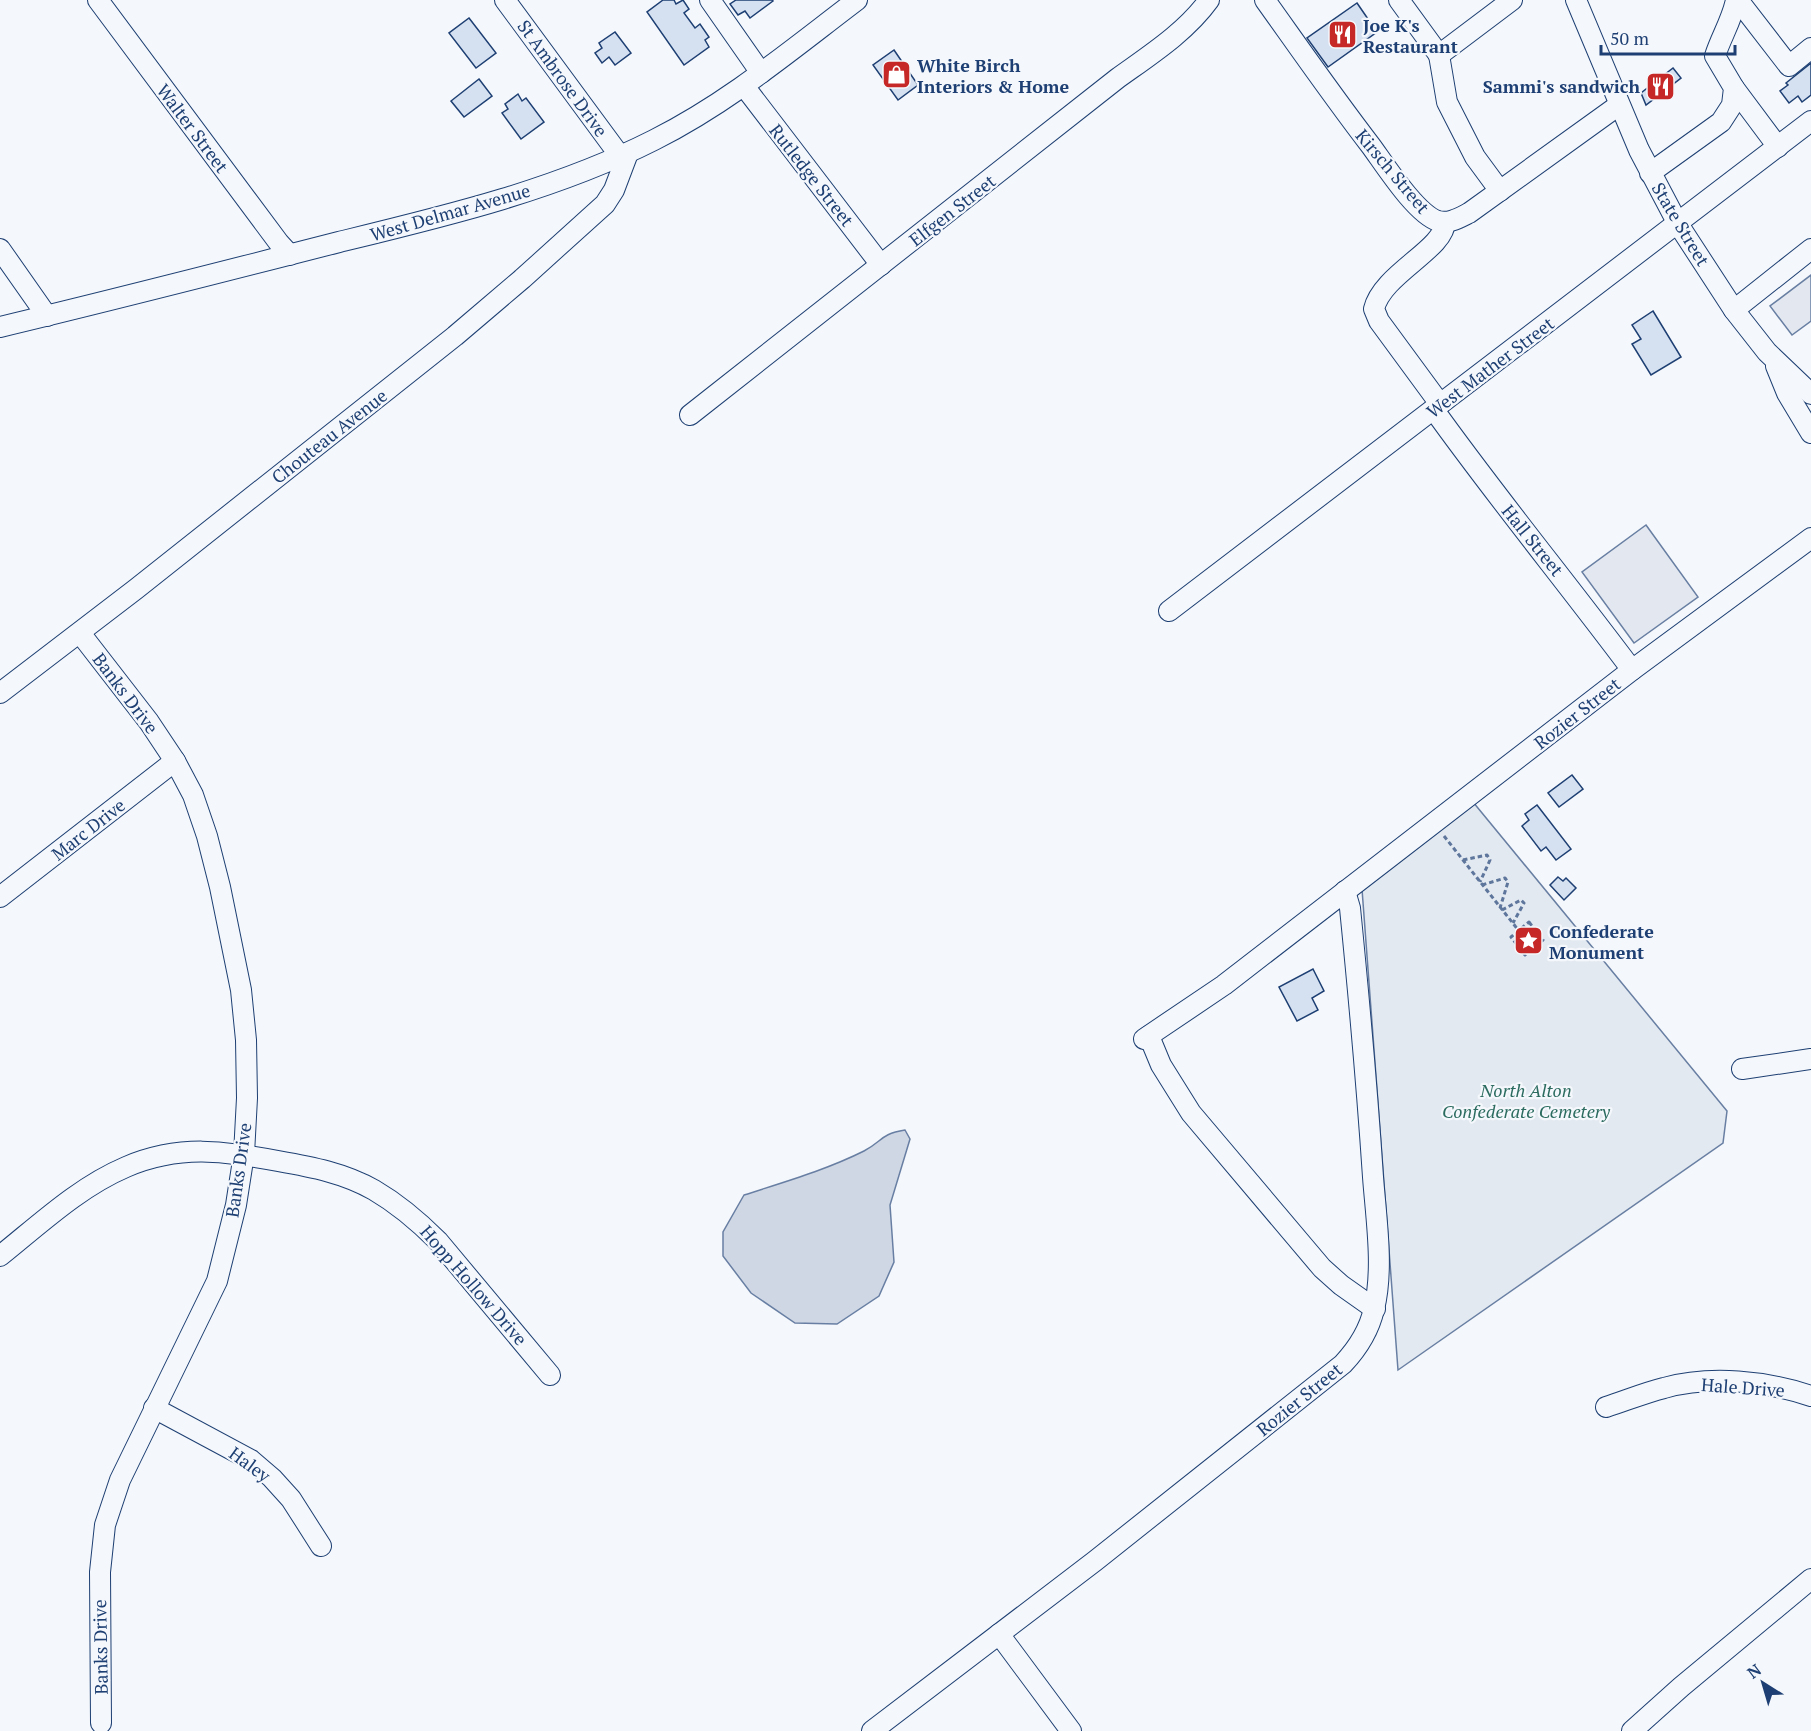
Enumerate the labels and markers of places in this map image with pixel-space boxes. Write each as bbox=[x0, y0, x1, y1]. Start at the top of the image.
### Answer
place label: Joe K's Restaurant bbox=[1363, 13, 1458, 58]
restaurant icon: Joe K's Restaurant bbox=[1326, 19, 1358, 51]
place label: White Birch Interiors & Home bbox=[917, 53, 1069, 98]
shop icon: White Birch Interiors & Home bbox=[880, 59, 912, 91]
restaurant icon: Sammi's sandwich bbox=[1645, 70, 1677, 102]
place label: Sammi's sandwich bbox=[1483, 74, 1640, 98]
place label: Confederate Monument bbox=[1549, 919, 1654, 964]
place icon: Confederate Monument bbox=[1512, 925, 1544, 957]

